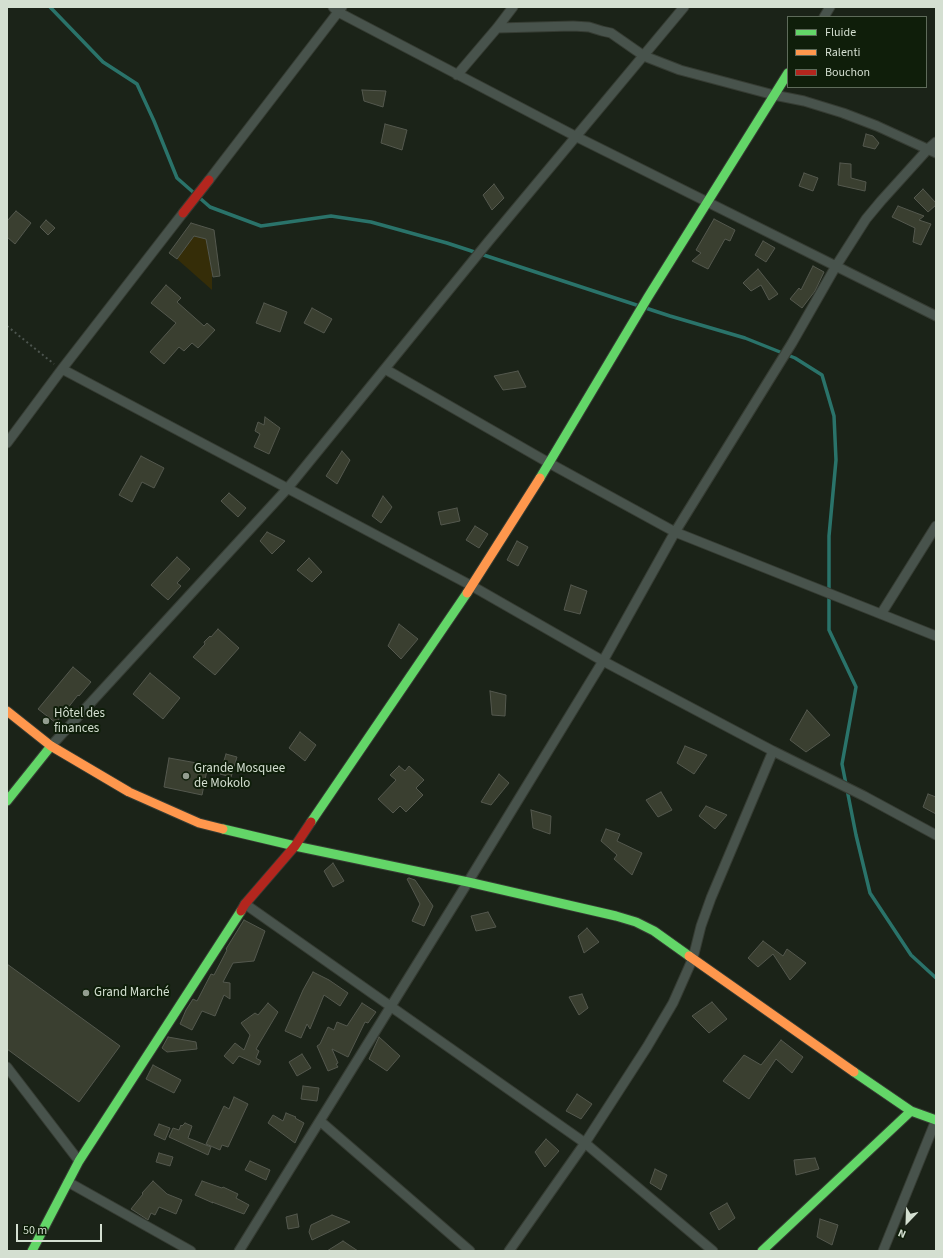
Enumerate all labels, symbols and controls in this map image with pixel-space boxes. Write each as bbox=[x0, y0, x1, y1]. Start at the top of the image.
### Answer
legend bbox=[787, 16, 927, 88]
text: Fluide bbox=[825, 24, 856, 41]
text: Ralenti bbox=[825, 44, 860, 61]
text: Bouchon bbox=[825, 64, 870, 81]
place label: Hôtel des finances bbox=[54, 706, 105, 737]
marker: Hôtel des finances bbox=[41, 716, 51, 726]
place label: Grande Mosquee de Mokolo bbox=[194, 761, 285, 792]
marker: Grande Mosquee de Mokolo bbox=[181, 771, 191, 781]
place label: Grand Marché bbox=[94, 985, 170, 1001]
marker: Grand Marché bbox=[81, 988, 91, 998]
north arrow bbox=[887, 1202, 927, 1242]
scale bar bbox=[18, 1216, 104, 1242]
text: 50 m bbox=[23, 1222, 47, 1239]
text: N bbox=[896, 1225, 908, 1242]

